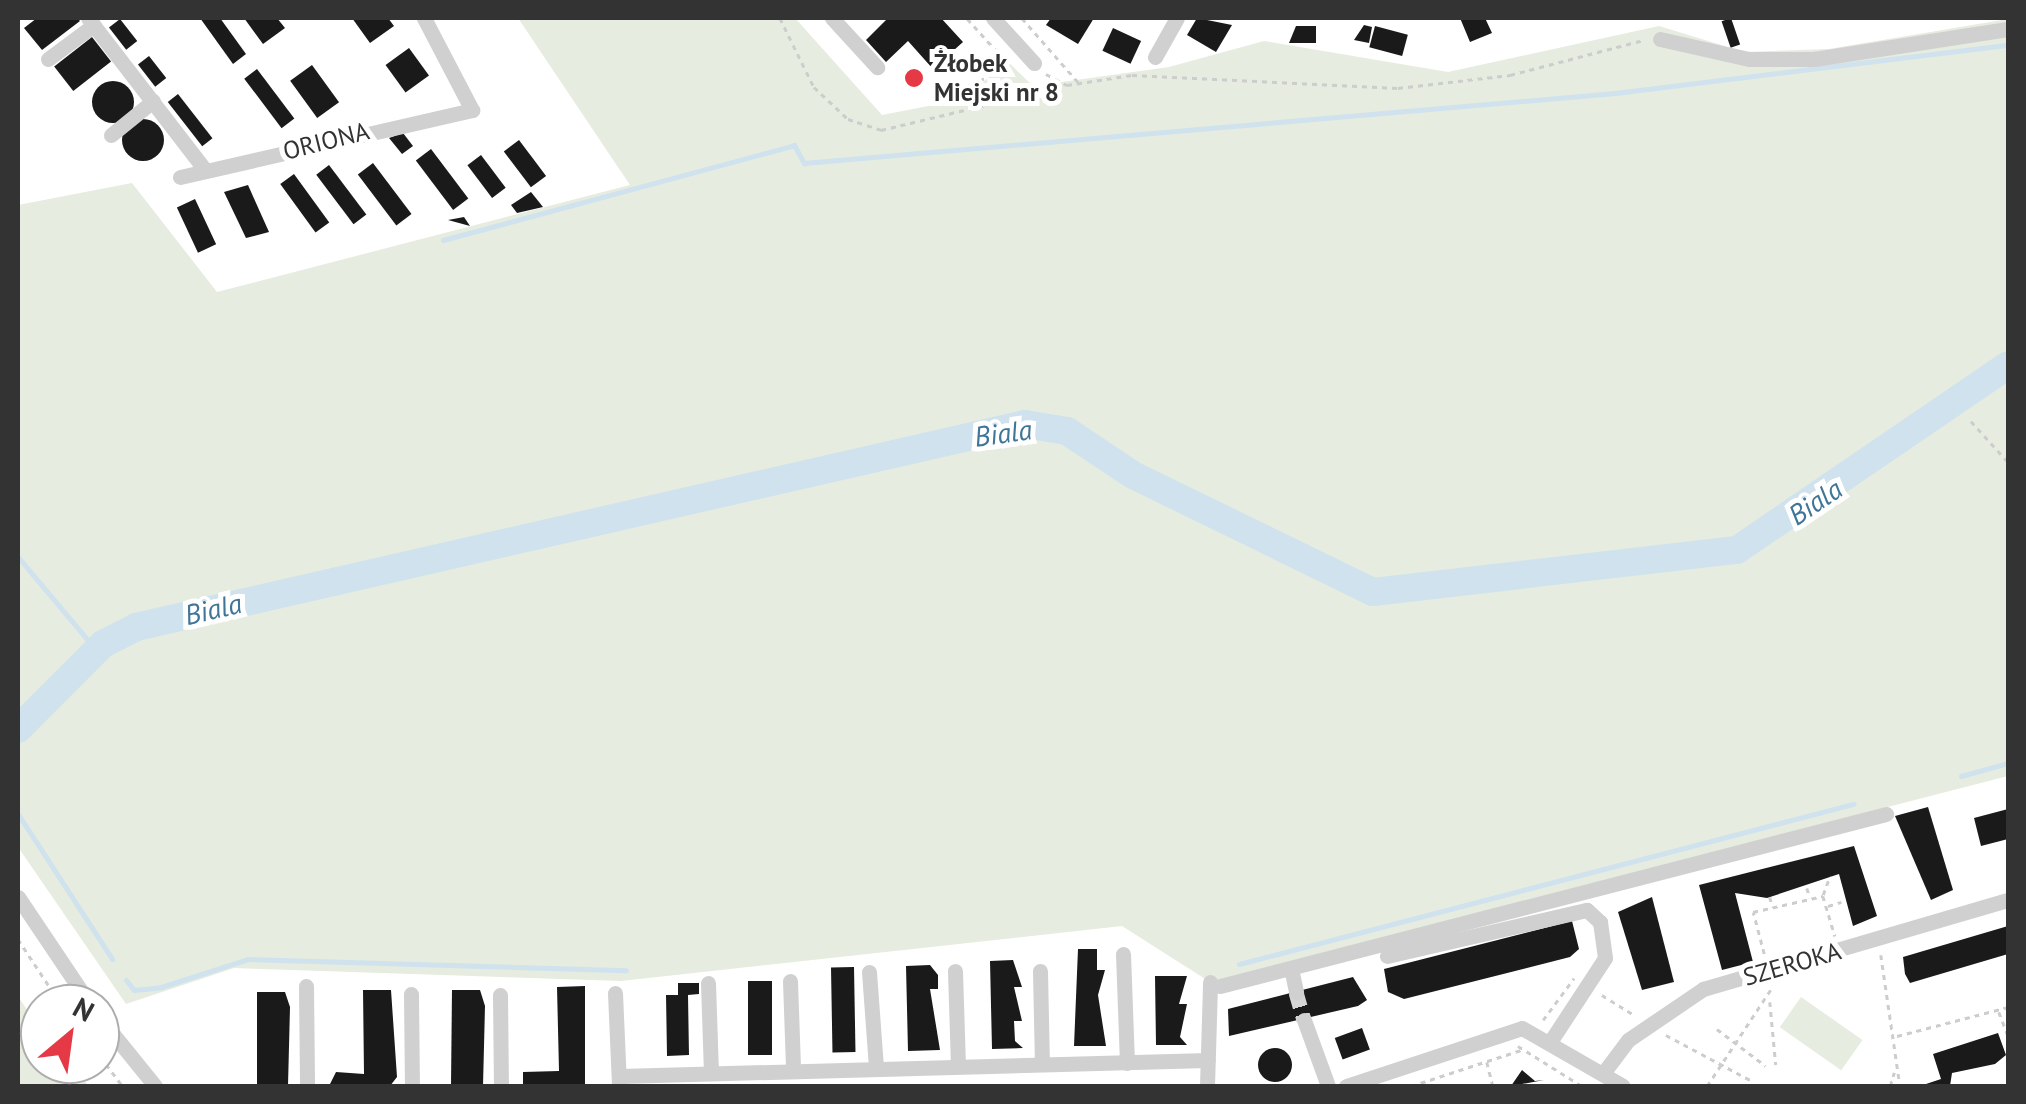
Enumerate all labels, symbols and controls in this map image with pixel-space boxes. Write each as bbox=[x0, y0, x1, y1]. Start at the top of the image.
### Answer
place label: Żłobek Miejski nr 8 bbox=[934, 49, 1059, 108]
marker: Żłobek Miejski nr 8 bbox=[903, 67, 925, 89]
street label: ORIONA bbox=[280, 116, 372, 166]
water label: Biala bbox=[972, 412, 1034, 454]
water label: Biala bbox=[1782, 472, 1848, 532]
water label: Biala bbox=[181, 586, 245, 632]
street label: SZEROKA bbox=[1740, 936, 1844, 992]
north arrow bbox=[20, 984, 120, 1084]
text: N bbox=[67, 988, 101, 1030]

